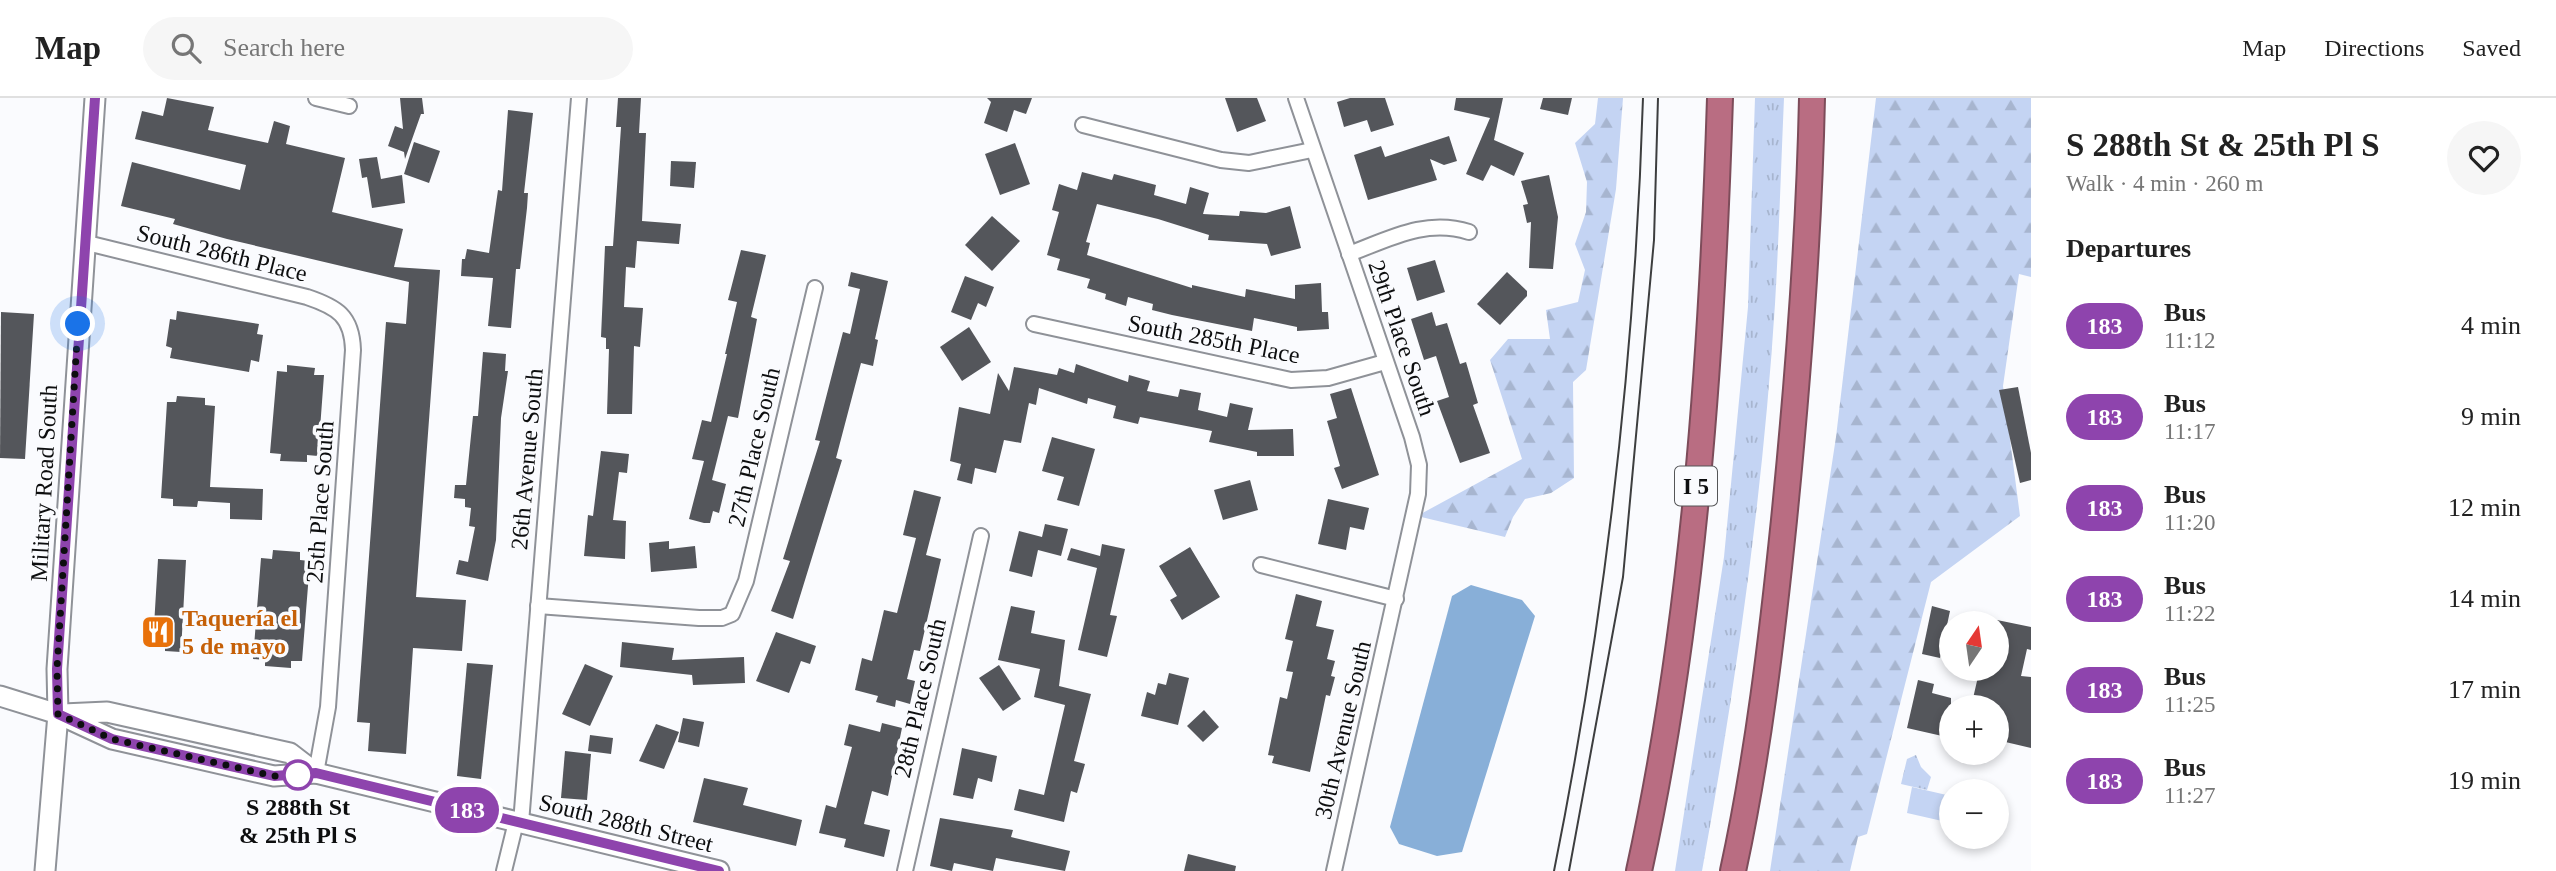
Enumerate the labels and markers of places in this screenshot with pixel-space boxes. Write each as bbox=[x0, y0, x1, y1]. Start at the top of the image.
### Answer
place label: Taquería el 5 de mayo bbox=[182, 605, 298, 659]
restaurant icon: Taquería el 5 de mayo bbox=[139, 613, 177, 651]
marker: S 288th St & 25th Pl S bbox=[283, 760, 313, 790]
place label: S 288th St & 25th Pl S bbox=[239, 794, 357, 848]

